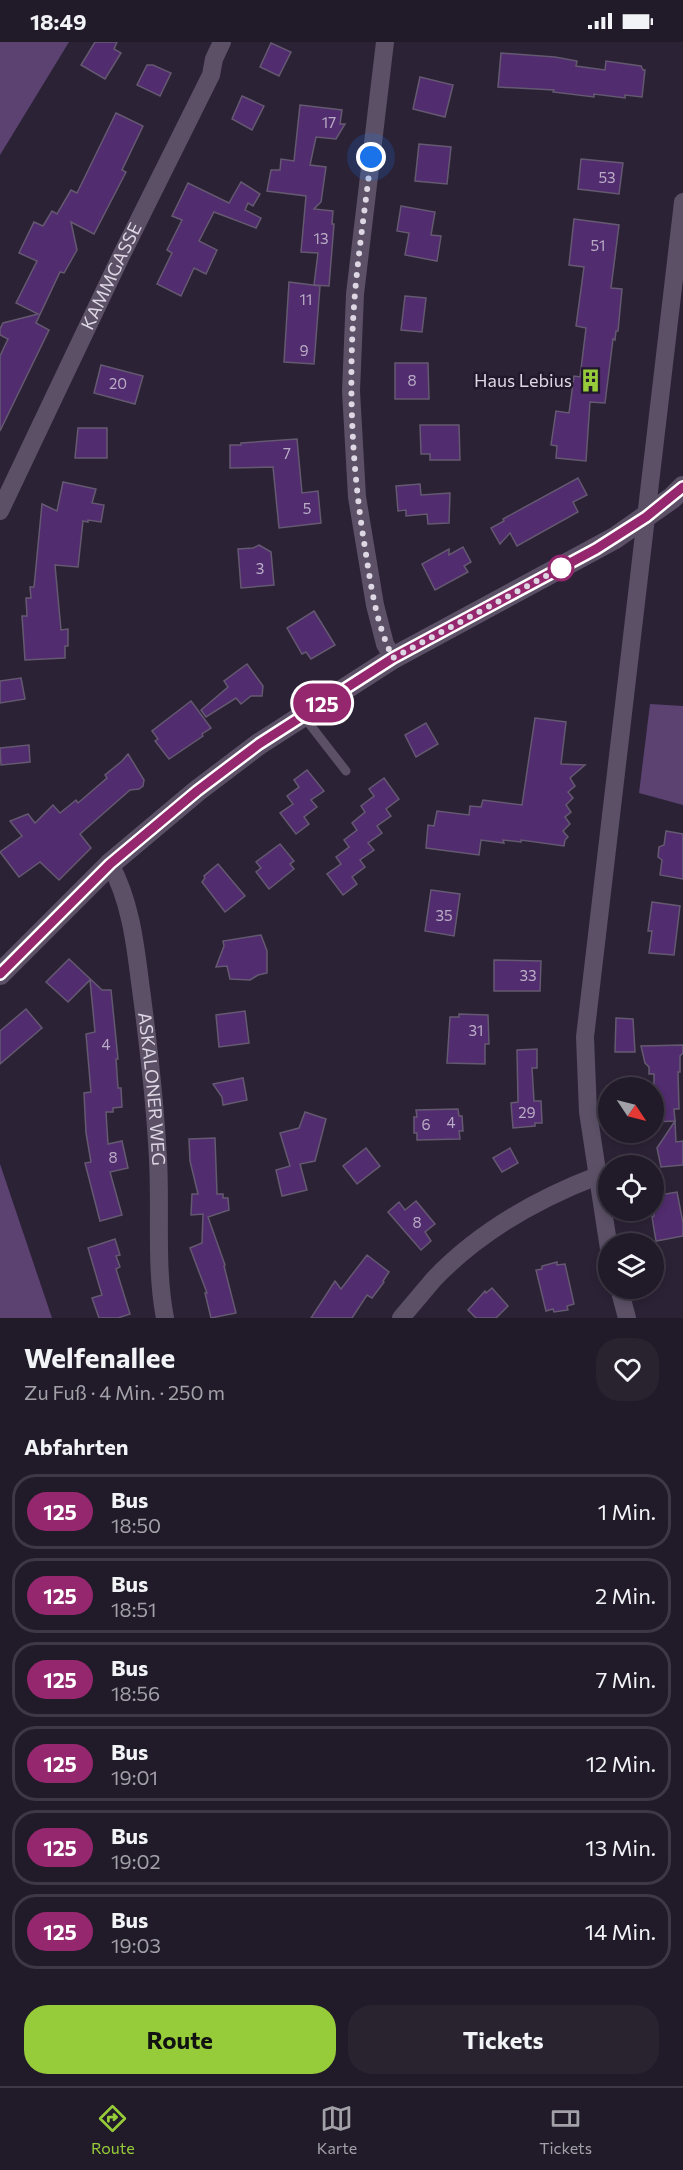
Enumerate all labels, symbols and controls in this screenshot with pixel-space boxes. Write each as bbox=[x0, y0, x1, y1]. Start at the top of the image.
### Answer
text: 18:49 bbox=[30, 8, 86, 35]
house number: 17 bbox=[322, 113, 336, 131]
your location bbox=[356, 142, 386, 172]
house number: 53 bbox=[598, 168, 616, 186]
street label: KAMMGASSE bbox=[76, 219, 146, 333]
house number: 13 bbox=[314, 229, 328, 247]
house number: 51 bbox=[590, 236, 606, 254]
house number: 11 bbox=[300, 290, 312, 308]
house number: 9 bbox=[299, 341, 309, 359]
building icon: Haus Lebius bbox=[577, 368, 603, 394]
place label: Haus Lebius bbox=[474, 369, 572, 391]
house number: 8 bbox=[407, 371, 417, 389]
house number: 20 bbox=[109, 374, 127, 392]
house number: 7 bbox=[283, 444, 291, 462]
house number: 5 bbox=[303, 499, 311, 517]
unlabelled marker bbox=[548, 555, 574, 581]
house number: 3 bbox=[256, 559, 264, 577]
line badge: 125 bbox=[288, 684, 356, 722]
text: 125 bbox=[305, 691, 339, 716]
house number: 35 bbox=[435, 906, 453, 924]
house number: 33 bbox=[519, 966, 537, 984]
street label: ASKALONER WEG bbox=[134, 1011, 170, 1166]
house number: 31 bbox=[469, 1021, 483, 1039]
house number: 4 bbox=[102, 1035, 111, 1053]
north arrow bbox=[598, 1077, 664, 1143]
map controls bbox=[598, 1077, 664, 1299]
house number: 29 bbox=[518, 1103, 536, 1121]
house number: 4 bbox=[447, 1113, 456, 1131]
house number: 6 bbox=[421, 1115, 431, 1133]
house number: 8 bbox=[108, 1148, 118, 1166]
button: locate bbox=[598, 1155, 664, 1221]
house number: 8 bbox=[412, 1213, 422, 1231]
button: layers bbox=[598, 1233, 664, 1299]
button: heart bbox=[596, 1338, 659, 1401]
text: Welfenallee bbox=[24, 1340, 175, 1374]
text: Zu Fuß · 4 Min. · 250 m bbox=[24, 1380, 225, 1404]
text: Abfahrten bbox=[24, 1433, 128, 1460]
text: Bus bbox=[111, 1486, 148, 1513]
text: 1 Min. bbox=[598, 1498, 656, 1525]
text: 125 bbox=[43, 1499, 77, 1524]
text: 18:50 bbox=[111, 1513, 161, 1537]
text: Bus bbox=[111, 1570, 148, 1597]
text: 2 Min. bbox=[595, 1582, 656, 1609]
text: 125 bbox=[43, 1583, 77, 1608]
text: 18:51 bbox=[111, 1597, 156, 1621]
text: Bus bbox=[111, 1654, 148, 1681]
text: 7 Min. bbox=[596, 1666, 656, 1693]
text: 125 bbox=[43, 1667, 77, 1692]
text: 18:56 bbox=[111, 1681, 160, 1705]
text: Bus bbox=[111, 1738, 148, 1765]
text: 12 Min. bbox=[586, 1750, 656, 1777]
text: 125 bbox=[43, 1751, 77, 1776]
text: 19:01 bbox=[111, 1765, 158, 1789]
text: Bus bbox=[111, 1822, 148, 1849]
text: 13 Min. bbox=[585, 1834, 656, 1861]
text: 125 bbox=[43, 1835, 77, 1860]
text: 19:02 bbox=[111, 1849, 161, 1873]
text: Bus bbox=[111, 1906, 148, 1933]
text: 14 Min. bbox=[585, 1918, 656, 1945]
text: 125 bbox=[43, 1919, 77, 1944]
text: 19:03 bbox=[111, 1933, 161, 1957]
button: Route bbox=[24, 2005, 336, 2074]
button: Tickets bbox=[348, 2005, 659, 2074]
tab: Route bbox=[91, 2102, 135, 2157]
tab: Karte bbox=[317, 2102, 357, 2157]
tab: Tickets bbox=[539, 2102, 592, 2157]

